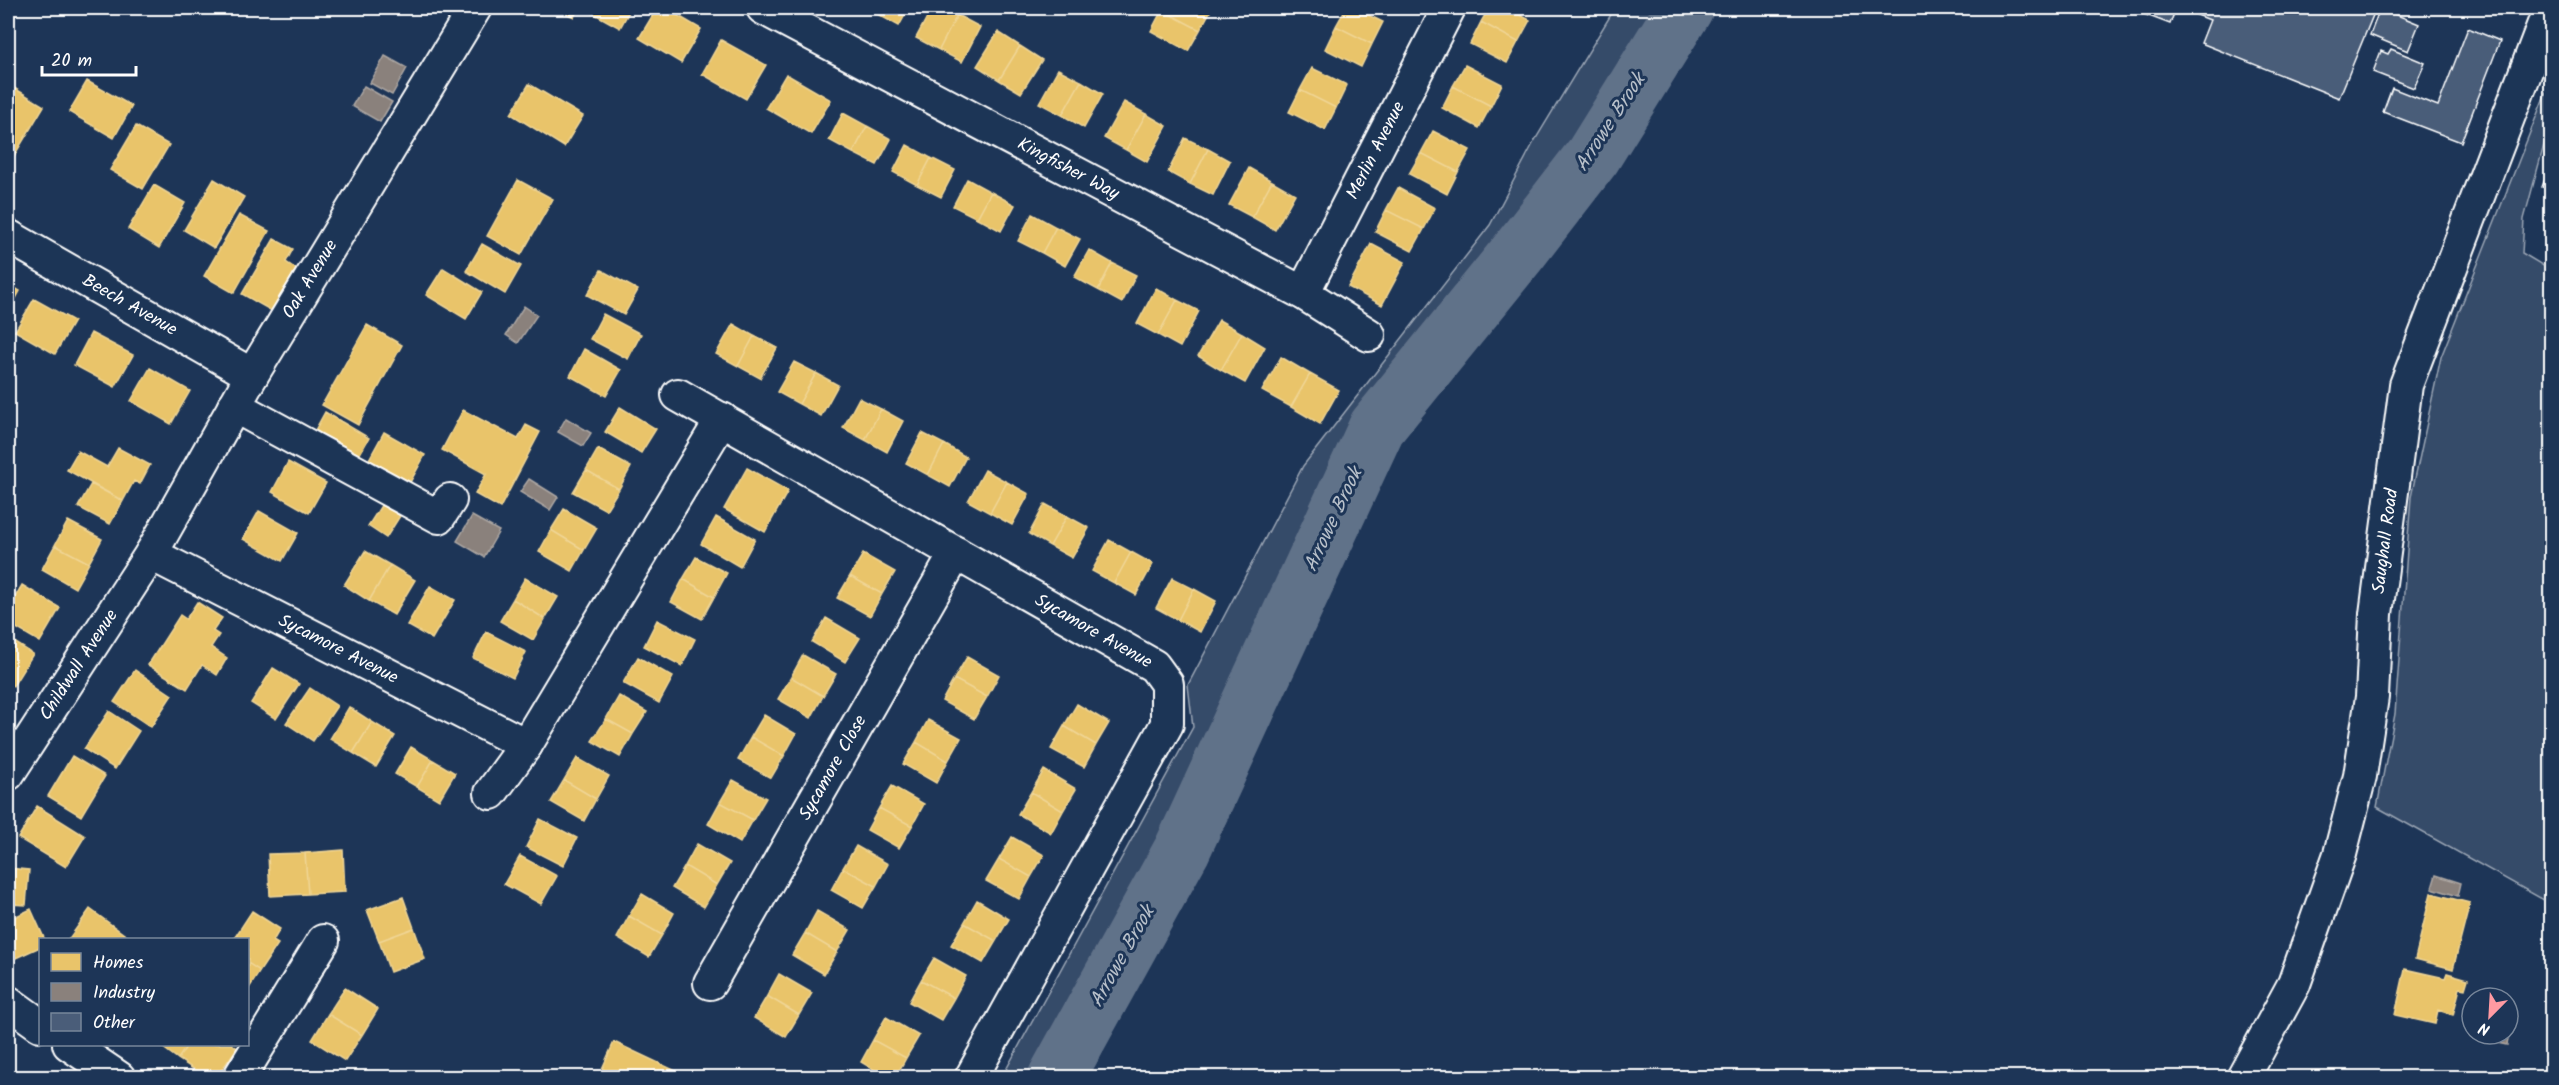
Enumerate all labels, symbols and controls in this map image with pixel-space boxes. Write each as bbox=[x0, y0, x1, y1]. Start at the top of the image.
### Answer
scale bar bbox=[42, 39, 136, 77]
text: 20 m bbox=[51, 47, 92, 76]
water label: Arrowe Brook bbox=[1567, 65, 1656, 179]
street label: Merlin Avenue bbox=[1339, 96, 1413, 205]
street label: Kingfisher Way bbox=[1012, 130, 1125, 208]
street label: Oak Avenue bbox=[275, 234, 346, 324]
street label: Beech Avenue bbox=[77, 267, 183, 344]
water label: Arrowe Brook bbox=[1296, 460, 1373, 577]
street label: Saughall Road bbox=[2364, 486, 2407, 595]
street label: Sycamore Avenue bbox=[1029, 586, 1158, 677]
street label: Childwall Avenue bbox=[32, 603, 126, 727]
street label: Sycamore Avenue bbox=[273, 607, 403, 692]
street label: Sycamore Close bbox=[791, 710, 875, 826]
water label: Arrowe Brook bbox=[1082, 898, 1165, 1014]
legend bbox=[39, 938, 249, 1046]
text: Homes bbox=[93, 949, 144, 978]
text: Industry bbox=[93, 979, 155, 1008]
north arrow bbox=[2460, 986, 2520, 1046]
text: Other bbox=[93, 1009, 136, 1038]
text: N bbox=[2475, 1015, 2494, 1042]

